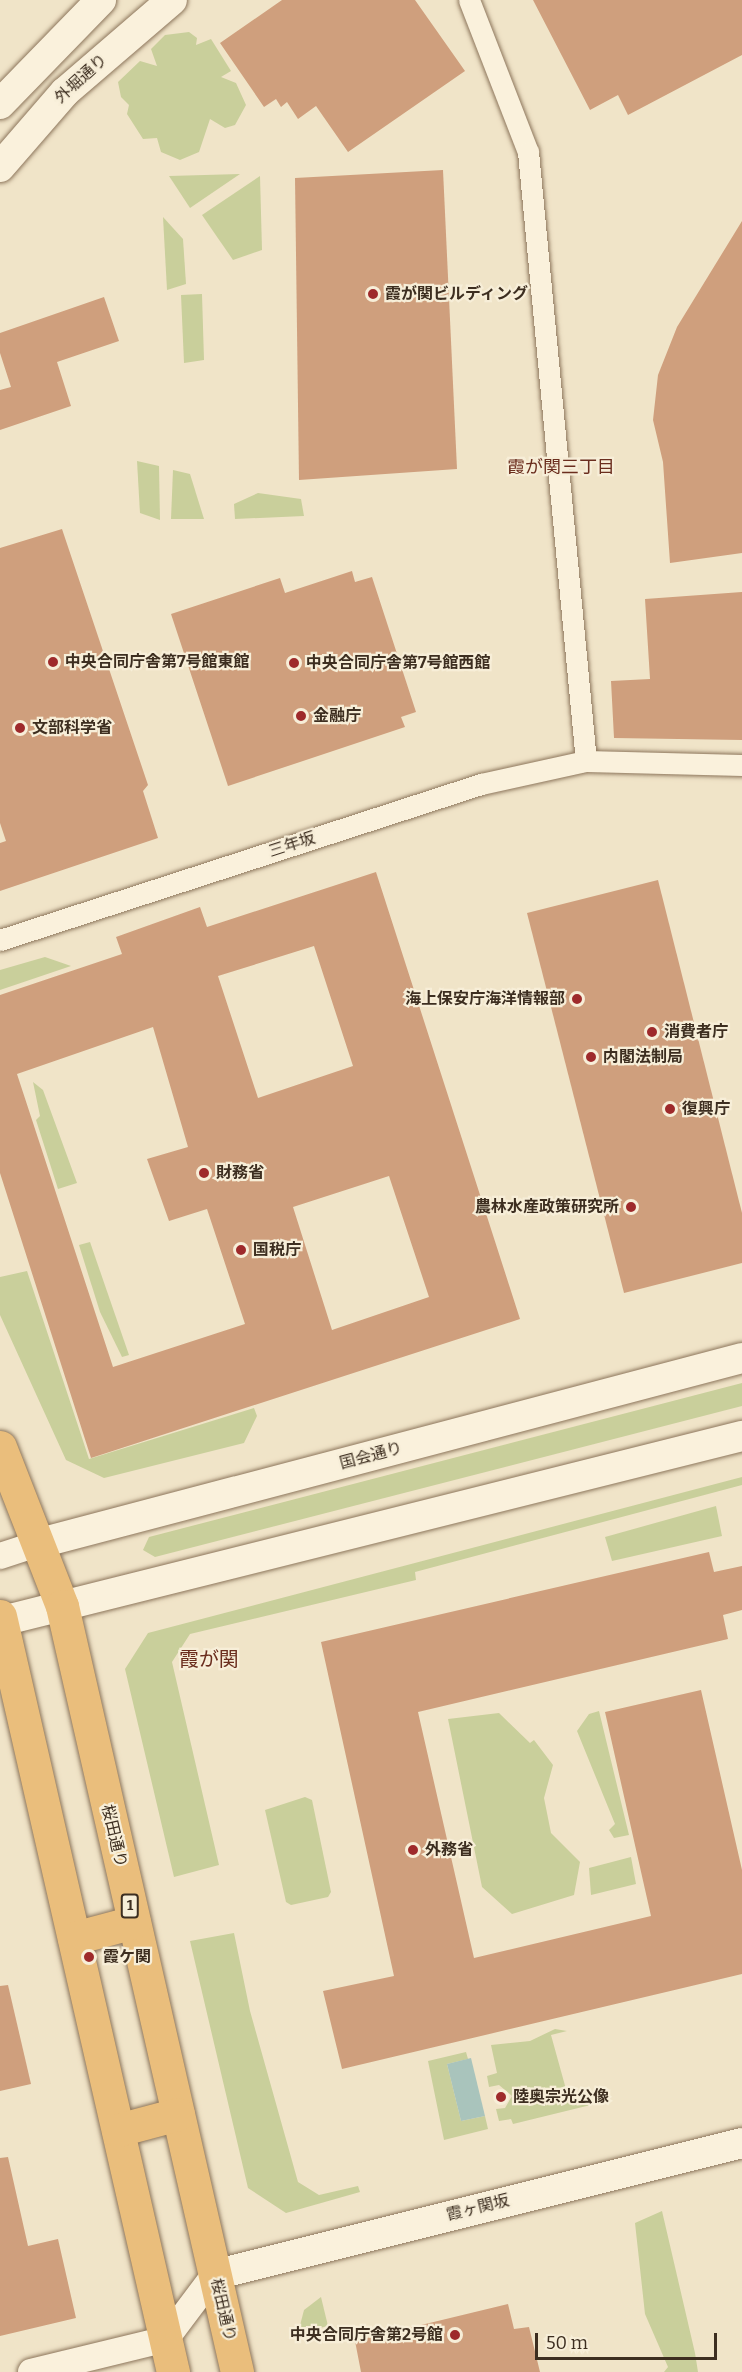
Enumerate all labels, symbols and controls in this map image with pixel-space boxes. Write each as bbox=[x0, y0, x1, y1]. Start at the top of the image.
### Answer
street label: 外堀通り bbox=[51, 50, 111, 108]
place label: 霞が関ビルディング bbox=[385, 284, 529, 304]
marker: 霞が関ビルディング bbox=[366, 287, 380, 301]
district label: 霞が関三丁目 bbox=[507, 456, 615, 478]
place label: 中央合同庁舎第7号館東館 bbox=[65, 652, 250, 672]
place label: 中央合同庁舎第7号館西館 bbox=[306, 653, 491, 673]
marker: 中央合同庁舎第7号館東館 bbox=[46, 655, 60, 669]
marker: 中央合同庁舎第7号館西館 bbox=[287, 656, 301, 670]
place label: 金融庁 bbox=[313, 706, 361, 726]
marker: 金融庁 bbox=[294, 709, 308, 723]
place label: 文部科学省 bbox=[32, 718, 112, 738]
marker: 文部科学省 bbox=[13, 721, 27, 735]
street label: 三年坂 bbox=[266, 828, 318, 862]
place label: 海上保安庁海洋情報部 bbox=[405, 989, 565, 1009]
marker: 海上保安庁海洋情報部 bbox=[570, 992, 584, 1006]
place label: 消費者庁 bbox=[664, 1022, 728, 1042]
marker: 消費者庁 bbox=[645, 1025, 659, 1039]
place label: 内閣法制局 bbox=[603, 1047, 683, 1067]
marker: 内閣法制局 bbox=[584, 1050, 598, 1064]
place label: 復興庁 bbox=[682, 1099, 730, 1119]
marker: 復興庁 bbox=[663, 1102, 677, 1116]
place label: 財務省 bbox=[216, 1163, 264, 1183]
marker: 財務省 bbox=[197, 1166, 211, 1180]
place label: 農林水産政策研究所 bbox=[475, 1197, 619, 1217]
marker: 農林水産政策研究所 bbox=[624, 1200, 638, 1214]
place label: 国税庁 bbox=[253, 1240, 301, 1260]
marker: 国税庁 bbox=[234, 1243, 248, 1257]
street label: 国会通り bbox=[338, 1438, 404, 1474]
district label: 霞が関 bbox=[179, 1647, 239, 1671]
street label: 桜田通り bbox=[97, 1803, 131, 1869]
place label: 外務省 bbox=[425, 1840, 473, 1860]
marker: 外務省 bbox=[406, 1843, 420, 1857]
road number: 1 bbox=[120, 1894, 140, 1918]
place label: 霞ケ関 bbox=[103, 1947, 151, 1967]
marker: 霞ケ関 bbox=[80, 1948, 98, 1966]
place label: 陸奥宗光公像 bbox=[513, 2087, 609, 2107]
marker: 陸奥宗光公像 bbox=[494, 2090, 508, 2104]
street label: 霞ヶ関坂 bbox=[445, 2191, 511, 2225]
street label: 桜田通り bbox=[206, 2277, 240, 2343]
scale bar bbox=[538, 2321, 720, 2359]
place label: 中央合同庁舎第2号館 bbox=[290, 2325, 443, 2345]
marker: 中央合同庁舎第2号館 bbox=[448, 2328, 462, 2342]
text: 50 m bbox=[546, 2332, 588, 2354]

